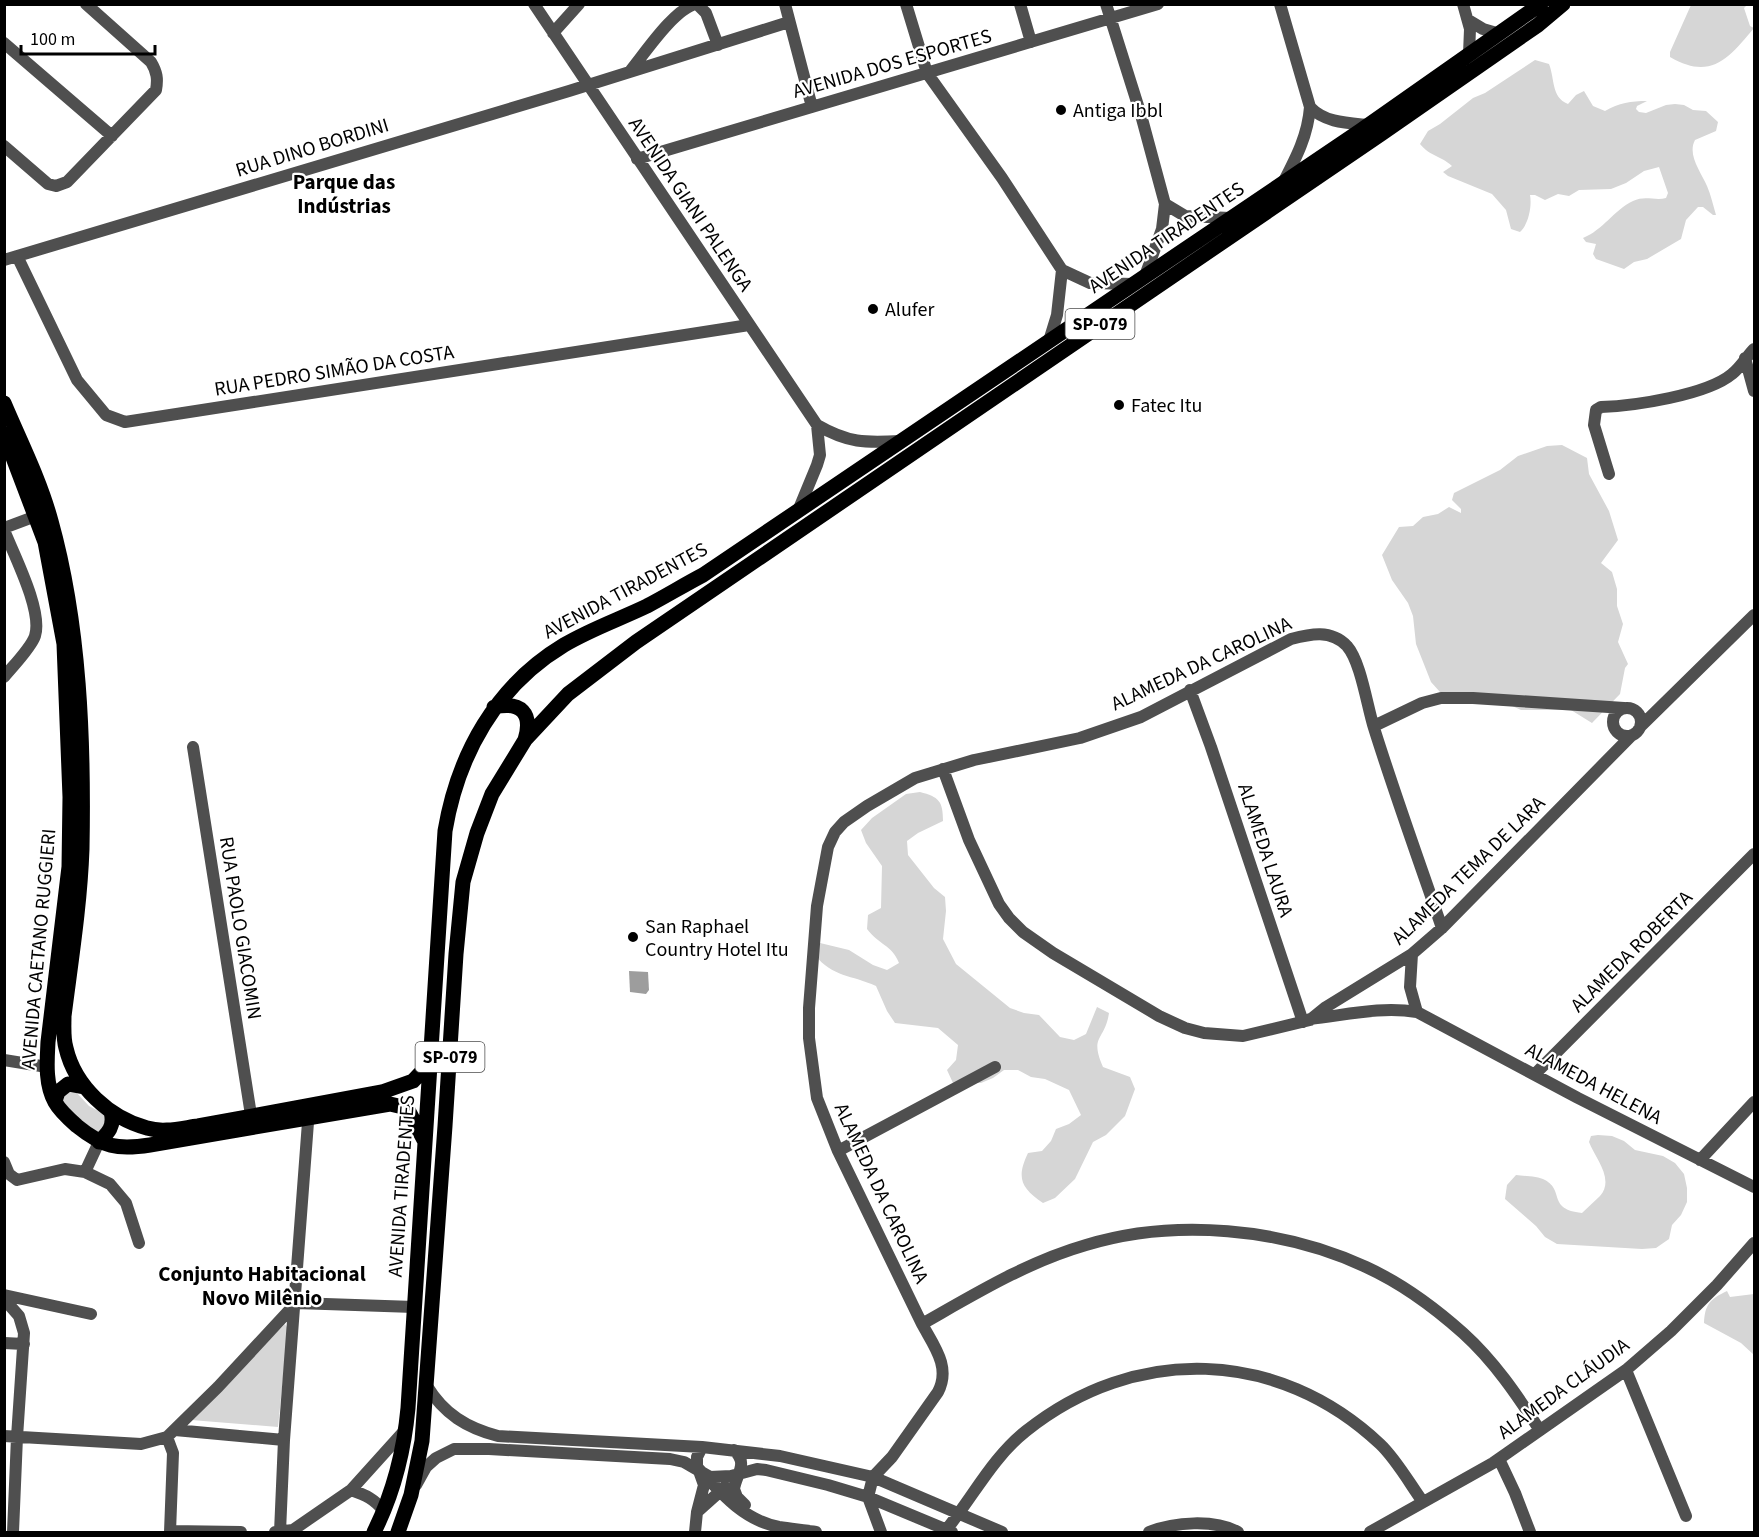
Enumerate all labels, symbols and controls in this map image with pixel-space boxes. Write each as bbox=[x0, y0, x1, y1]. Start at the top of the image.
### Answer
scale bar bbox=[21, 18, 154, 56]
street label: AVENIDA DOS ESPORTES bbox=[790, 22, 995, 106]
text: 100 m bbox=[30, 27, 75, 52]
place label: Antiga Ibbl bbox=[1073, 97, 1163, 125]
marker: Antiga Ibbl bbox=[1054, 103, 1068, 117]
street label: RUA DINO BORDINI bbox=[232, 111, 392, 185]
street label: AVENIDA GIANI PALENGA bbox=[621, 112, 759, 297]
district label: Parque das Indústrias bbox=[293, 167, 395, 221]
street label: AVENIDA TIRADENTES bbox=[1083, 175, 1250, 300]
place label: Alufer bbox=[885, 296, 934, 324]
marker: Alufer bbox=[866, 302, 880, 316]
road number: SP-079 bbox=[1066, 309, 1134, 339]
street label: RUA PEDRO SIMÃO DA COSTA bbox=[212, 338, 456, 404]
place label: Fatec Itu bbox=[1131, 392, 1202, 420]
marker: Fatec Itu bbox=[1112, 398, 1126, 412]
street label: AVENIDA TIRADENTES bbox=[538, 536, 713, 646]
street label: ALAMEDA DA CAROLINA bbox=[1107, 610, 1296, 718]
street label: ALAMEDA LAURA bbox=[1230, 780, 1300, 921]
street label: ALAMEDA TEMA DE LARA bbox=[1386, 790, 1552, 952]
street label: AVENIDA CAETANO RUGGIERI bbox=[15, 827, 63, 1071]
street label: RUA PAOLO GIACOMIN bbox=[212, 835, 268, 1022]
street label: ALAMEDA ROBERTA bbox=[1564, 884, 1699, 1019]
place label: San Raphael Country Hotel Itu bbox=[645, 913, 789, 964]
marker: San Raphael Country Hotel Itu bbox=[626, 930, 640, 944]
street label: ALAMEDA HELENA bbox=[1520, 1036, 1667, 1132]
road number: SP-079 bbox=[416, 1042, 484, 1072]
street label: AVENIDA TIRADENTES bbox=[382, 1094, 422, 1278]
street label: ALAMEDA DA CAROLINA bbox=[827, 1099, 935, 1288]
district label: Conjunto Habitacional Novo Milênio bbox=[158, 1259, 366, 1313]
street label: ALAMEDA CLÁUDIA bbox=[1492, 1331, 1635, 1446]

